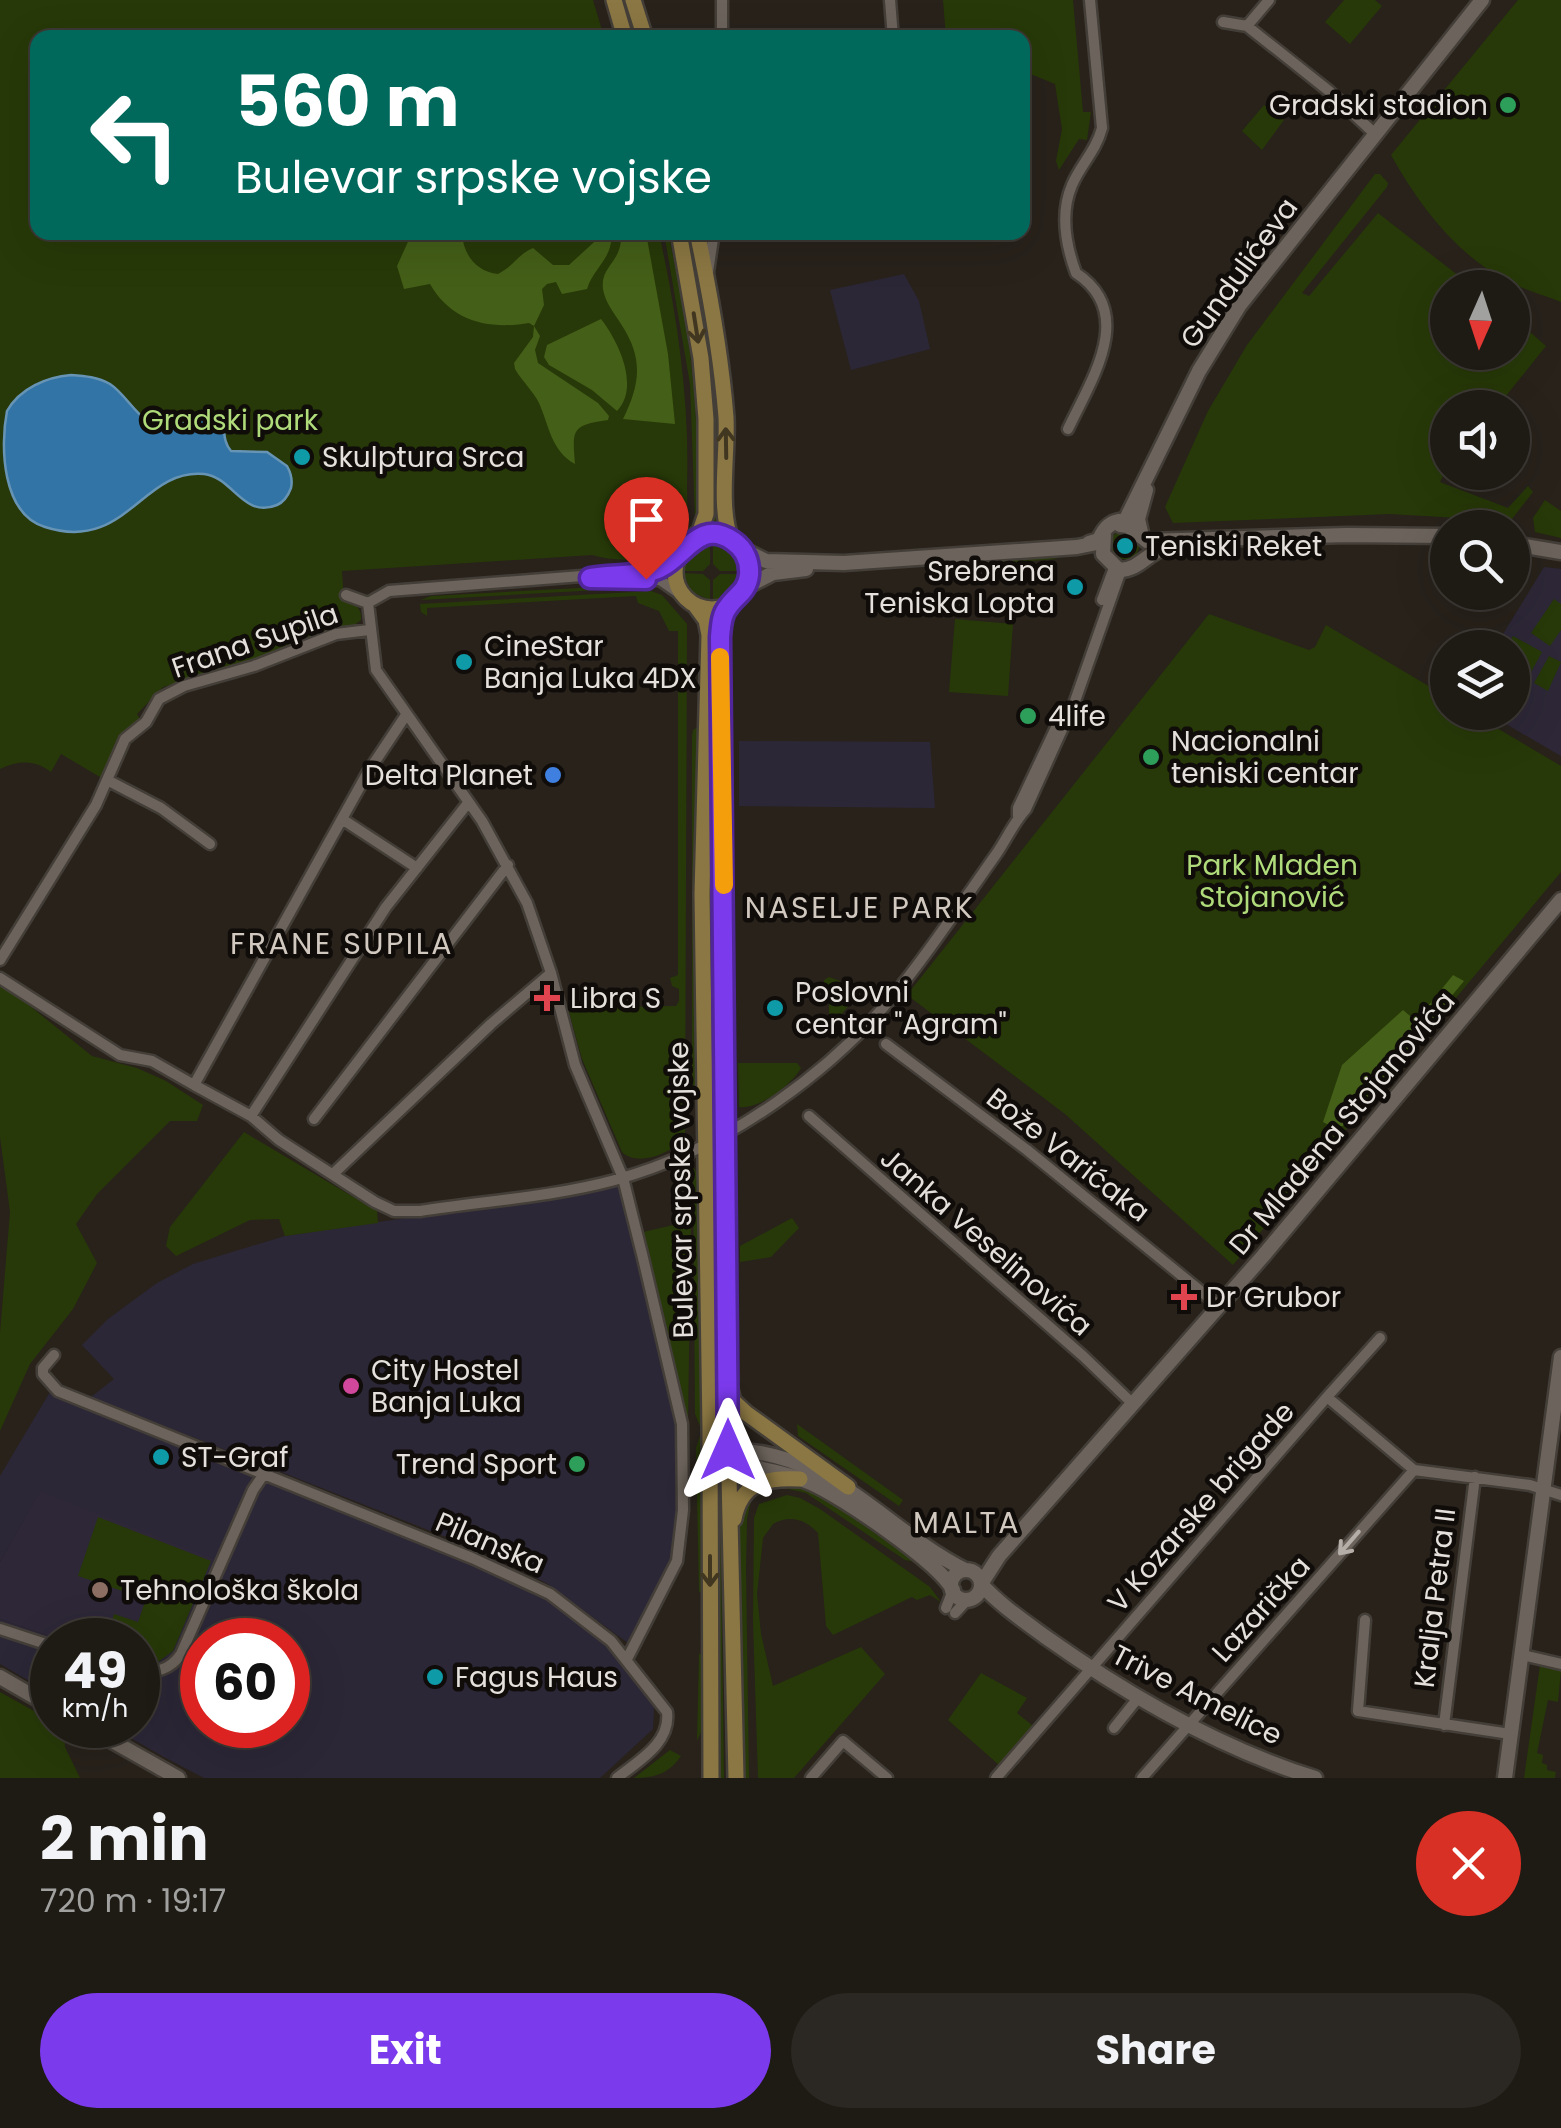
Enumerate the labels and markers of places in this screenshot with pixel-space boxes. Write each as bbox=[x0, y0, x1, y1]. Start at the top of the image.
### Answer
place label: Gradski stadion bbox=[1269, 86, 1488, 125]
marker: Gradski stadion bbox=[1497, 94, 1519, 116]
place label: Skulptura Srca bbox=[322, 438, 524, 477]
marker: Skulptura Srca bbox=[291, 446, 313, 468]
pin bbox=[604, 477, 689, 580]
place label: Teniski Reket bbox=[1145, 527, 1322, 566]
marker: Teniski Reket bbox=[1114, 535, 1136, 557]
place label: Srebrena Teniska Lopta bbox=[864, 552, 1055, 623]
marker: Srebrena Teniska Lopta bbox=[1064, 576, 1086, 598]
place label: CineStar Banja Luka 4DX bbox=[484, 627, 697, 698]
marker: CineStar Banja Luka 4DX bbox=[453, 651, 475, 673]
place label: 4life bbox=[1048, 697, 1106, 736]
marker: 4life bbox=[1017, 705, 1039, 727]
place label: Nacionalni teniski centar bbox=[1171, 722, 1359, 793]
marker: Nacionalni teniski centar bbox=[1140, 746, 1162, 768]
place label: Delta Planet bbox=[365, 756, 533, 795]
marker: Delta Planet bbox=[542, 764, 564, 786]
place label: Poslovni centar "Agram" bbox=[795, 973, 1007, 1044]
place label: Libra S bbox=[570, 979, 661, 1018]
marker: Libra S bbox=[534, 985, 560, 1011]
marker: Poslovni centar "Agram" bbox=[764, 997, 786, 1019]
place label: Dr Grubor bbox=[1206, 1278, 1341, 1317]
marker: Dr Grubor bbox=[1171, 1284, 1197, 1310]
place label: City Hostel Banja Luka bbox=[371, 1351, 522, 1422]
marker: City Hostel Banja Luka bbox=[340, 1375, 362, 1397]
place label: ST-Graf bbox=[181, 1438, 288, 1477]
place label: Trend Sport bbox=[396, 1445, 557, 1484]
marker: ST-Graf bbox=[150, 1446, 172, 1468]
marker: Trend Sport bbox=[566, 1453, 588, 1475]
place label: Tehnološka škola bbox=[120, 1571, 359, 1610]
marker: Tehnološka škola bbox=[89, 1579, 111, 1601]
place label: Fagus Haus bbox=[455, 1658, 618, 1697]
marker: Fagus Haus bbox=[424, 1666, 446, 1688]

